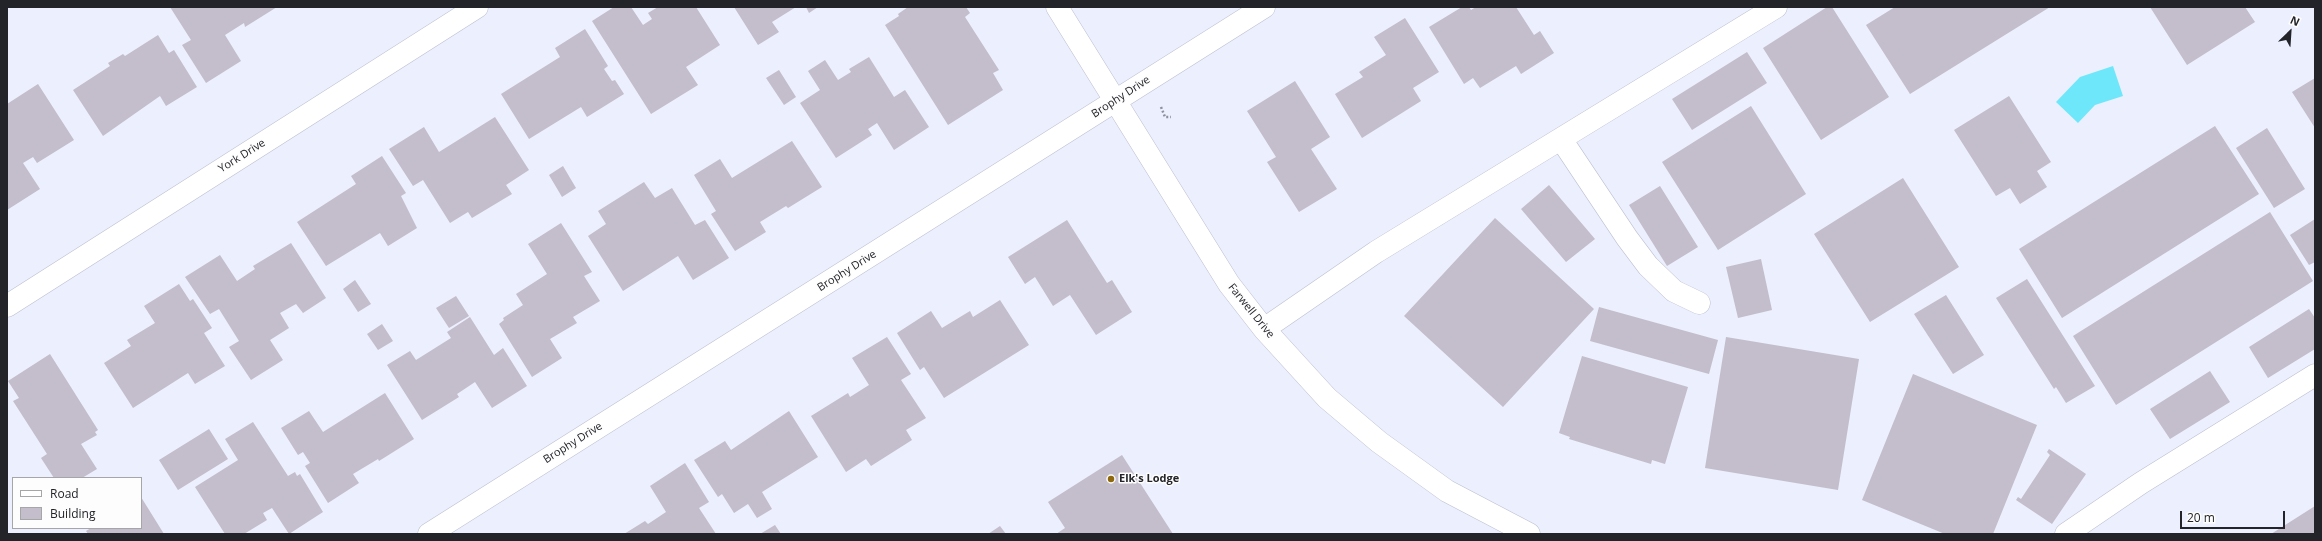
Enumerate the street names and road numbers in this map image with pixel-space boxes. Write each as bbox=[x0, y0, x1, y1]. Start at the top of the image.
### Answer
street label: Brophy Drive bbox=[1089, 73, 1153, 121]
street label: York Drive bbox=[216, 136, 268, 176]
street label: Brophy Drive bbox=[815, 248, 879, 294]
street label: Farwell Drive bbox=[1225, 281, 1277, 341]
street label: Brophy Drive bbox=[541, 420, 605, 466]

